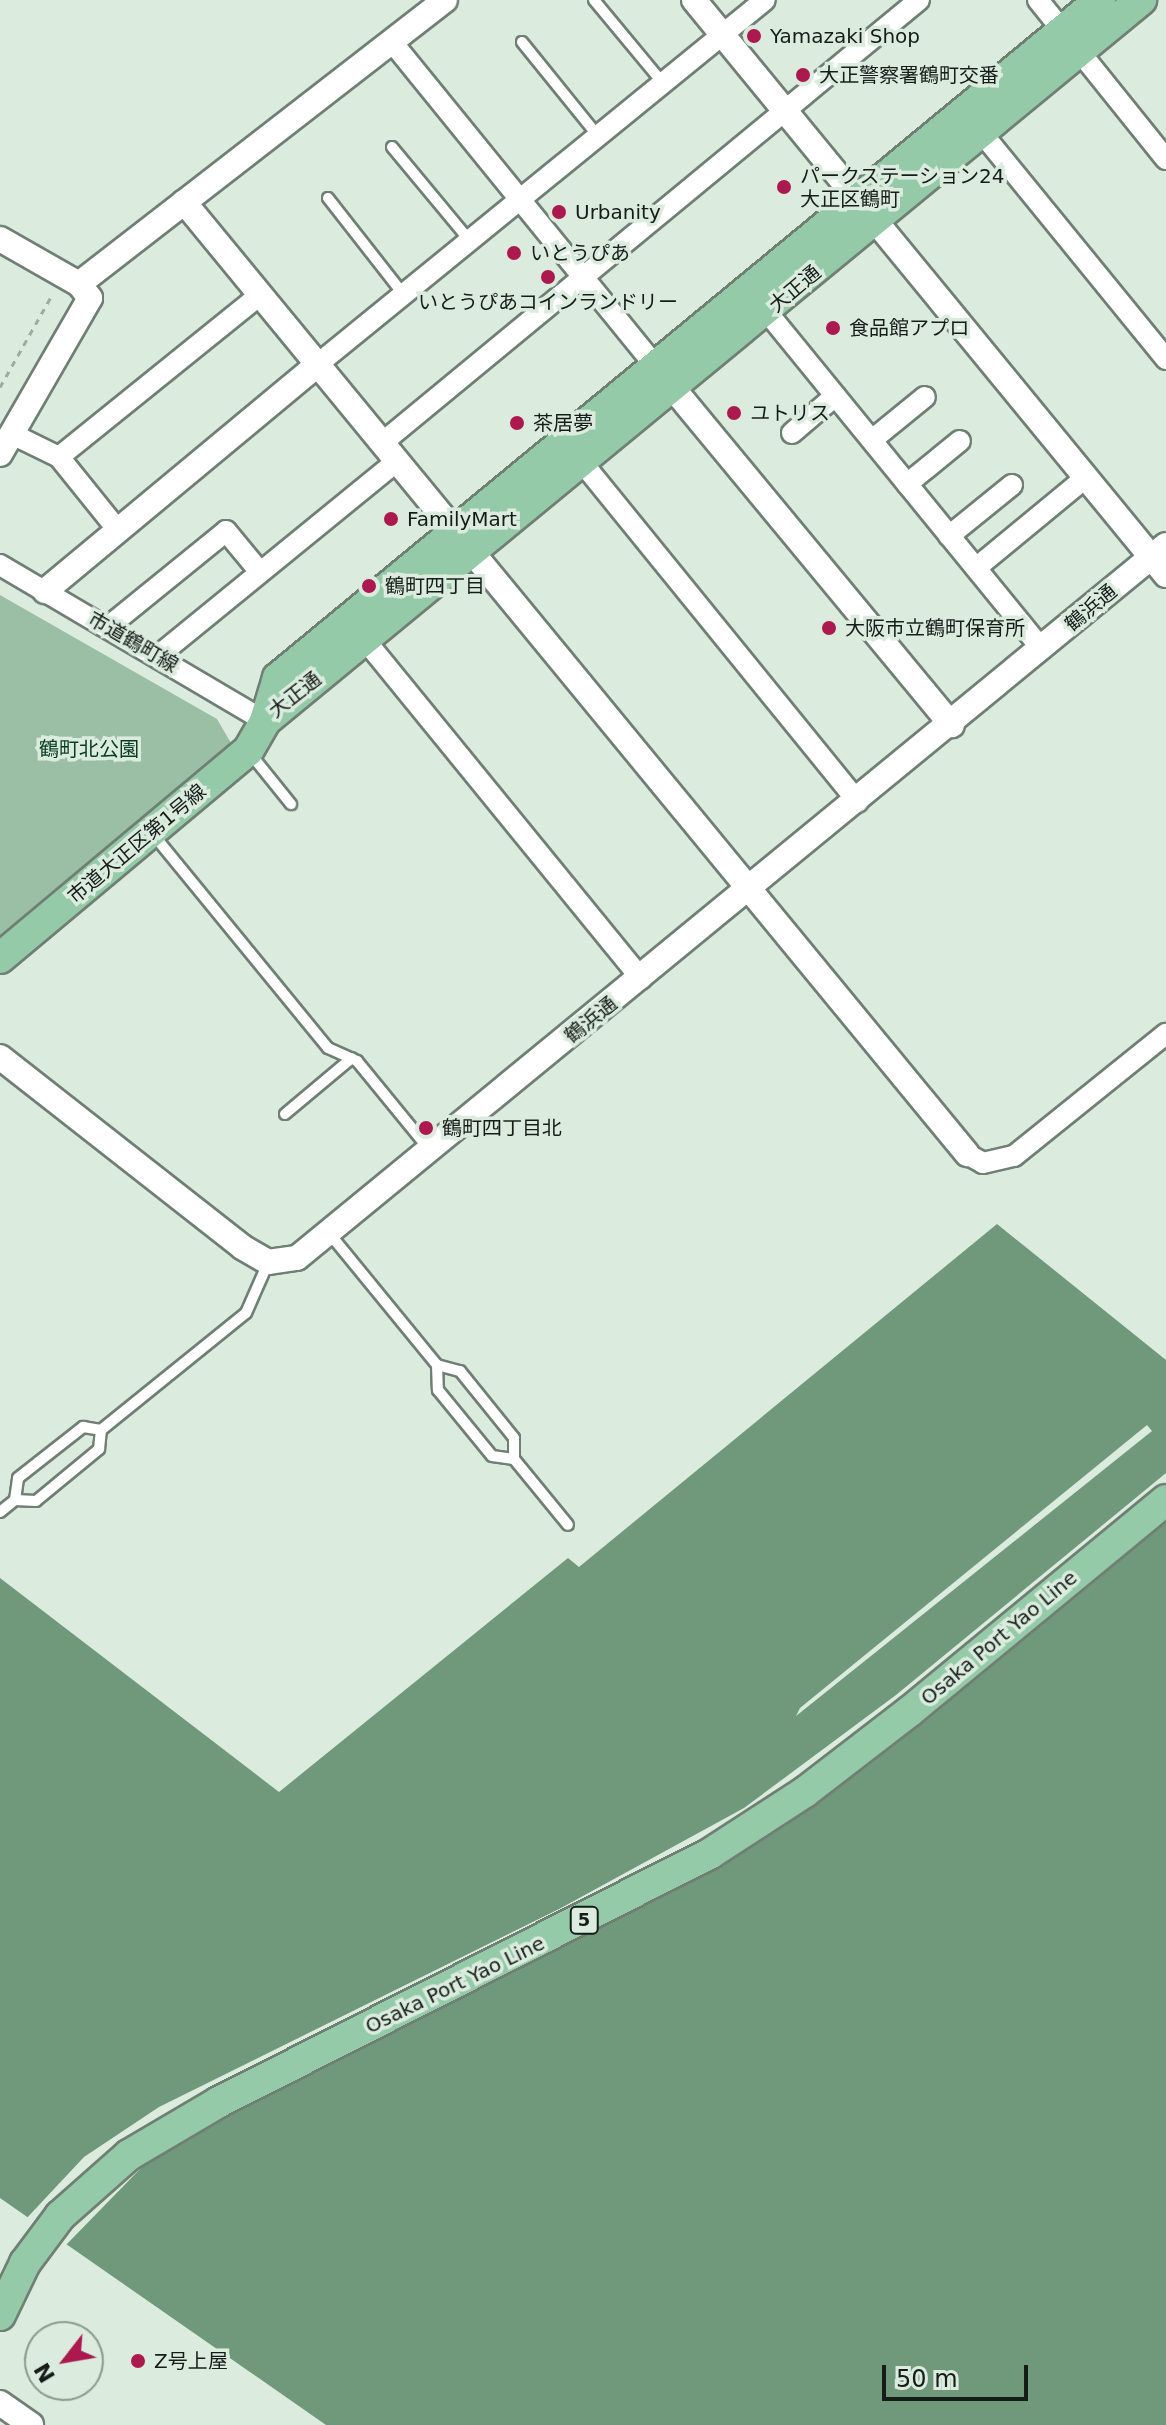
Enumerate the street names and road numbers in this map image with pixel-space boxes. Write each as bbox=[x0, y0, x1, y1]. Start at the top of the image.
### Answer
street label: 大正通 bbox=[764, 261, 826, 317]
street label: 鶴浜通 bbox=[1060, 580, 1122, 636]
street label: 市道鶴町線 bbox=[84, 607, 182, 677]
street label: 大正通 bbox=[264, 667, 326, 723]
street label: 市道大正区第1号線 bbox=[63, 779, 211, 909]
street label: 鶴浜通 bbox=[560, 992, 622, 1048]
street label: Osaka Port Yao Line bbox=[916, 1566, 1082, 1710]
road number: 5 bbox=[568, 1906, 600, 1934]
street label: Osaka Port Yao Line bbox=[362, 1931, 548, 2039]

